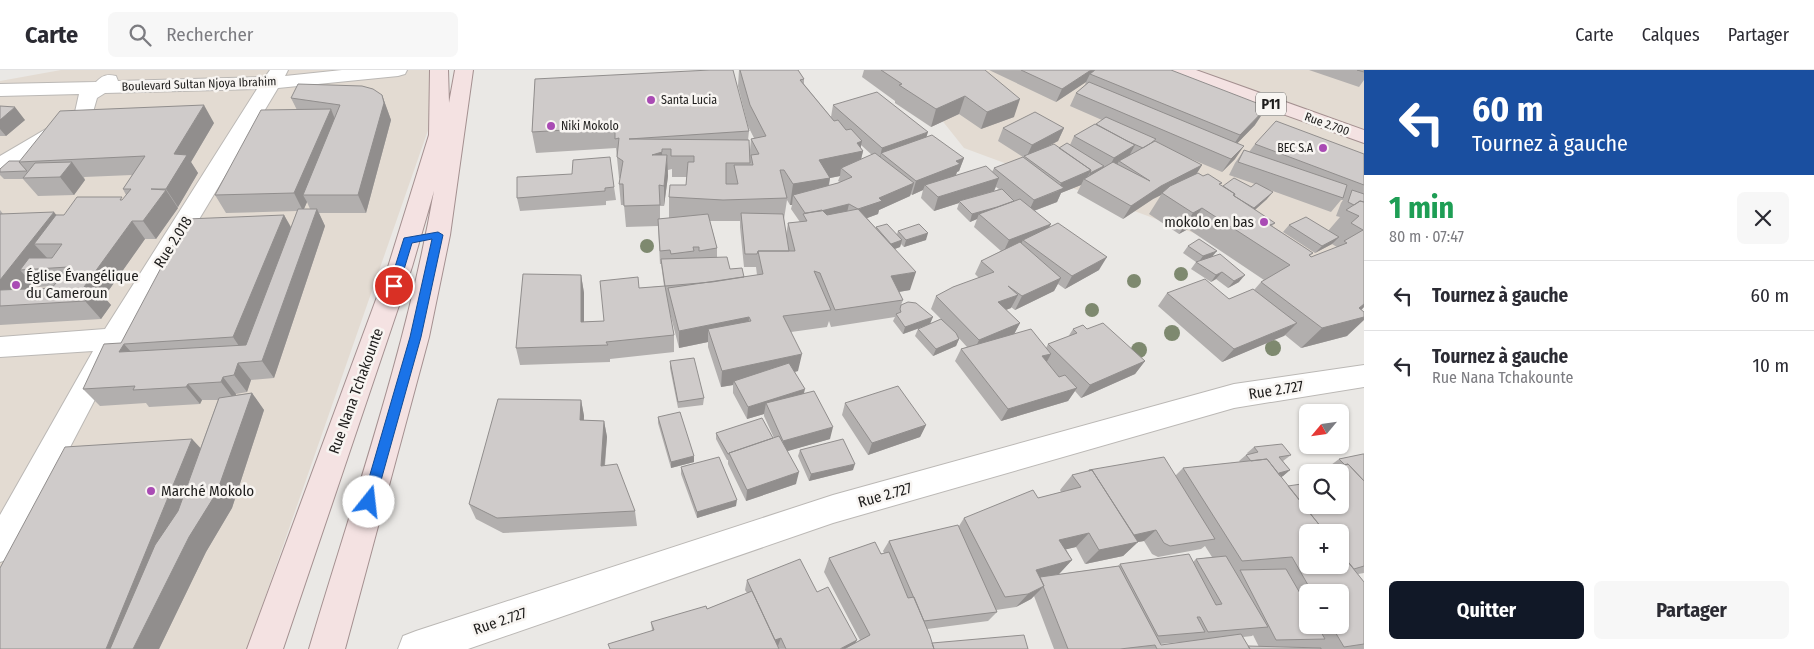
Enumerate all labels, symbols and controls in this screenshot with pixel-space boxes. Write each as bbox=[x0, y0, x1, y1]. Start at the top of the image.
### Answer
search box bbox=[108, 12, 458, 57]
text: Carte bbox=[25, 21, 78, 49]
icon: search bbox=[126, 21, 154, 49]
text: Rechercher bbox=[166, 23, 253, 46]
text: Carte bbox=[1575, 24, 1614, 46]
text: Calques bbox=[1642, 24, 1700, 46]
text: Partager bbox=[1728, 24, 1789, 46]
street label: Boulevard Sultan Njoya Ibrahim bbox=[121, 74, 277, 94]
text: 60 m bbox=[1472, 88, 1543, 130]
icon: left bbox=[1389, 90, 1454, 155]
road number: P11 bbox=[1256, 92, 1286, 116]
place label: Santa Lucia bbox=[661, 93, 717, 107]
marker: Santa Lucia bbox=[645, 94, 657, 106]
street label: Rue 2.700 bbox=[1303, 109, 1351, 139]
place label: Niki Mokolo bbox=[561, 119, 619, 133]
marker: Niki Mokolo bbox=[545, 120, 557, 132]
text: Tournez à gauche bbox=[1472, 130, 1628, 157]
place label: BEC S.A bbox=[1277, 141, 1314, 155]
marker: BEC S.A bbox=[1317, 142, 1329, 154]
text: 1 min bbox=[1389, 190, 1454, 226]
button: close bbox=[1737, 192, 1789, 244]
street label: Rue 2.018 bbox=[150, 213, 196, 271]
place label: mokolo en bas bbox=[1164, 213, 1254, 231]
marker: mokolo en bas bbox=[1258, 216, 1270, 228]
text: 80 m · 07:47 bbox=[1389, 227, 1464, 246]
pin bbox=[373, 265, 415, 307]
place label: Église Évangélique du Cameroun bbox=[26, 267, 139, 302]
icon: arrive bbox=[380, 272, 408, 300]
marker: Église Évangélique du Cameroun bbox=[10, 279, 22, 291]
icon: left bbox=[1389, 282, 1417, 310]
text: Tournez à gauche bbox=[1432, 284, 1568, 307]
text: 60 m bbox=[1751, 284, 1789, 307]
street label: Rue Nana Tchakounte bbox=[325, 326, 387, 456]
text: Tournez à gauche bbox=[1432, 345, 1568, 368]
icon: left bbox=[1389, 352, 1417, 380]
text: 10 m bbox=[1753, 354, 1789, 377]
text: Rue Nana Tchakounte bbox=[1432, 368, 1573, 387]
street label: Rue 2.727 bbox=[1247, 377, 1305, 403]
north arrow bbox=[1299, 404, 1349, 454]
map controls bbox=[1299, 404, 1349, 634]
button: search bbox=[1299, 464, 1349, 514]
position arrow bbox=[342, 475, 394, 527]
street label: Rue 2.727 bbox=[856, 479, 914, 511]
place label: Marché Mokolo bbox=[161, 482, 254, 500]
marker: Marché Mokolo bbox=[145, 485, 157, 497]
button: + bbox=[1299, 524, 1349, 574]
button: Quitter bbox=[1389, 581, 1584, 639]
button: Partager bbox=[1594, 581, 1789, 639]
button: − bbox=[1299, 584, 1349, 634]
street label: Rue 2.727 bbox=[471, 603, 529, 639]

